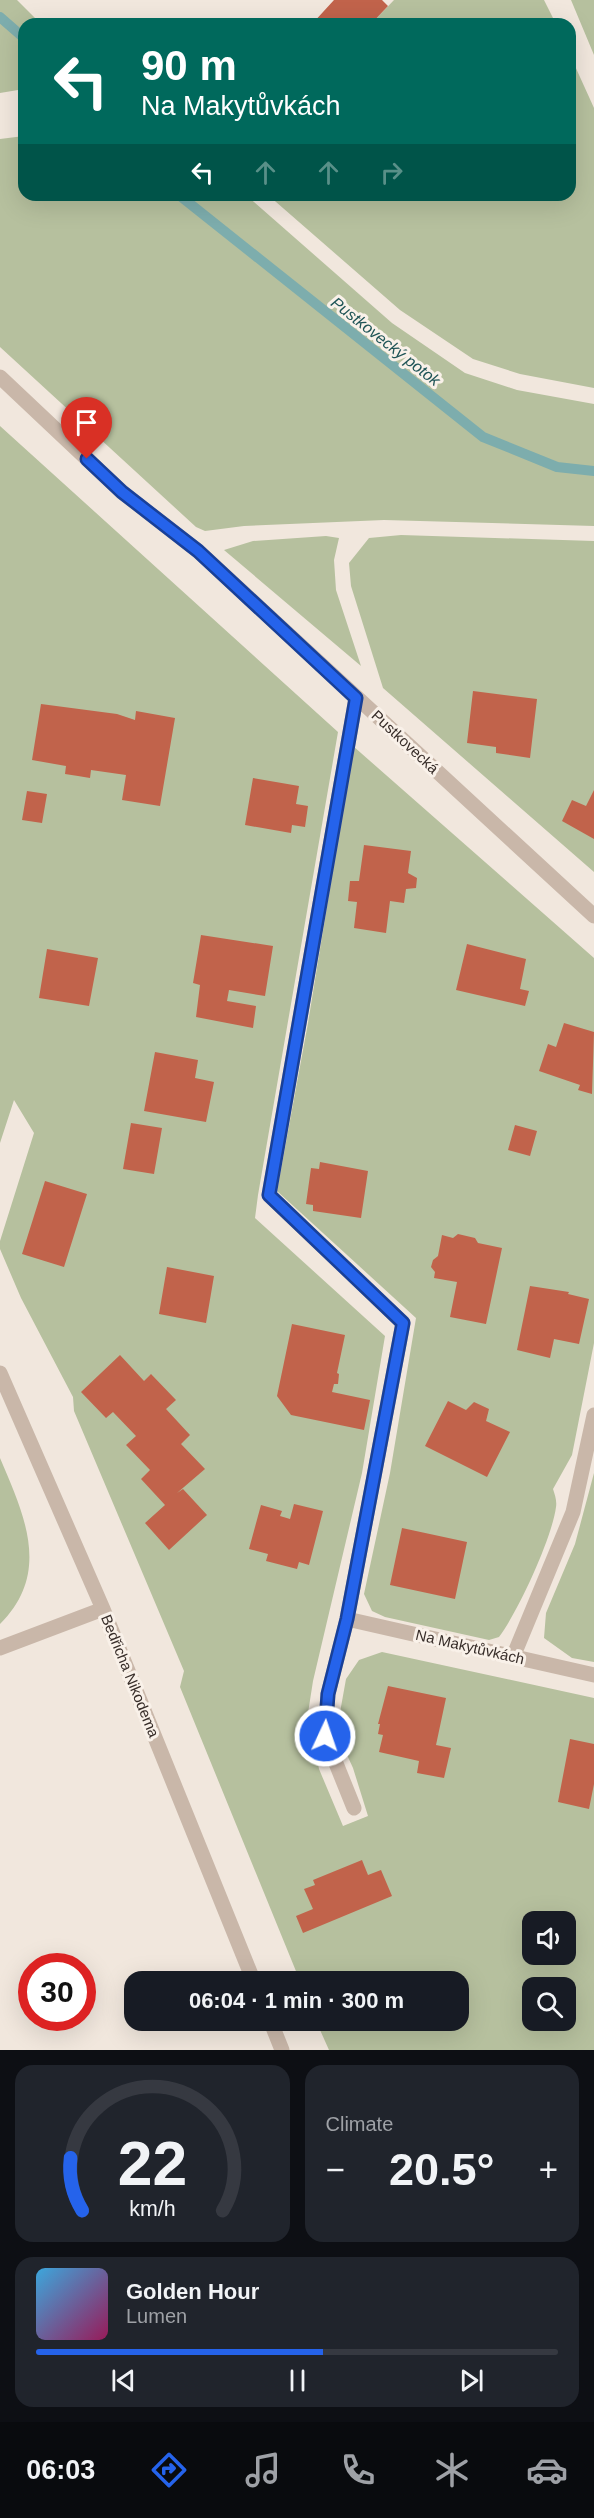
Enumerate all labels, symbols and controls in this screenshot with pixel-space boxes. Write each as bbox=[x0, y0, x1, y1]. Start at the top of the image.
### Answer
icon: left bbox=[42, 42, 120, 120]
text: 90 m bbox=[141, 42, 237, 89]
text: Na Makytůvkách bbox=[141, 91, 341, 121]
icon: left bbox=[186, 156, 219, 189]
icon: ahead bbox=[249, 156, 282, 189]
icon: ahead bbox=[312, 156, 345, 189]
icon: right bbox=[375, 156, 408, 189]
water label: Pustkovecký potok bbox=[328, 294, 444, 390]
pin bbox=[61, 397, 112, 459]
icon: arrive bbox=[70, 406, 103, 439]
street label: Pustkovecká bbox=[368, 706, 443, 777]
street label: Bedřicha Nikodema bbox=[98, 1612, 163, 1740]
street label: Na Makytůvkách bbox=[414, 1626, 526, 1667]
position arrow bbox=[293, 1704, 357, 1768]
map controls bbox=[522, 1911, 576, 2031]
button: sound bbox=[522, 1911, 576, 1965]
speed limit sign: 30 bbox=[18, 1953, 96, 2031]
button: search bbox=[522, 1977, 576, 2031]
text: 06:04 · 1 min · 300 m bbox=[189, 1988, 404, 2013]
text: Climate bbox=[326, 2113, 393, 2135]
text: 22 bbox=[118, 2129, 187, 2198]
text: 20.5° bbox=[389, 2144, 495, 2195]
text: − bbox=[326, 2151, 345, 2188]
text: + bbox=[539, 2151, 558, 2188]
text: km/h bbox=[129, 2197, 175, 2221]
text: Golden Hour bbox=[126, 2279, 259, 2304]
text: Lumen bbox=[126, 2305, 187, 2327]
icon: previous bbox=[107, 2364, 140, 2397]
icon: pause bbox=[281, 2364, 314, 2397]
icon: next bbox=[455, 2364, 488, 2397]
icon: directions bbox=[148, 2449, 190, 2491]
icon: music bbox=[242, 2449, 284, 2491]
icon: phone bbox=[337, 2449, 379, 2491]
icon: climate bbox=[431, 2449, 473, 2491]
icon: car bbox=[526, 2449, 568, 2491]
text: 06:03 bbox=[26, 2455, 95, 2485]

